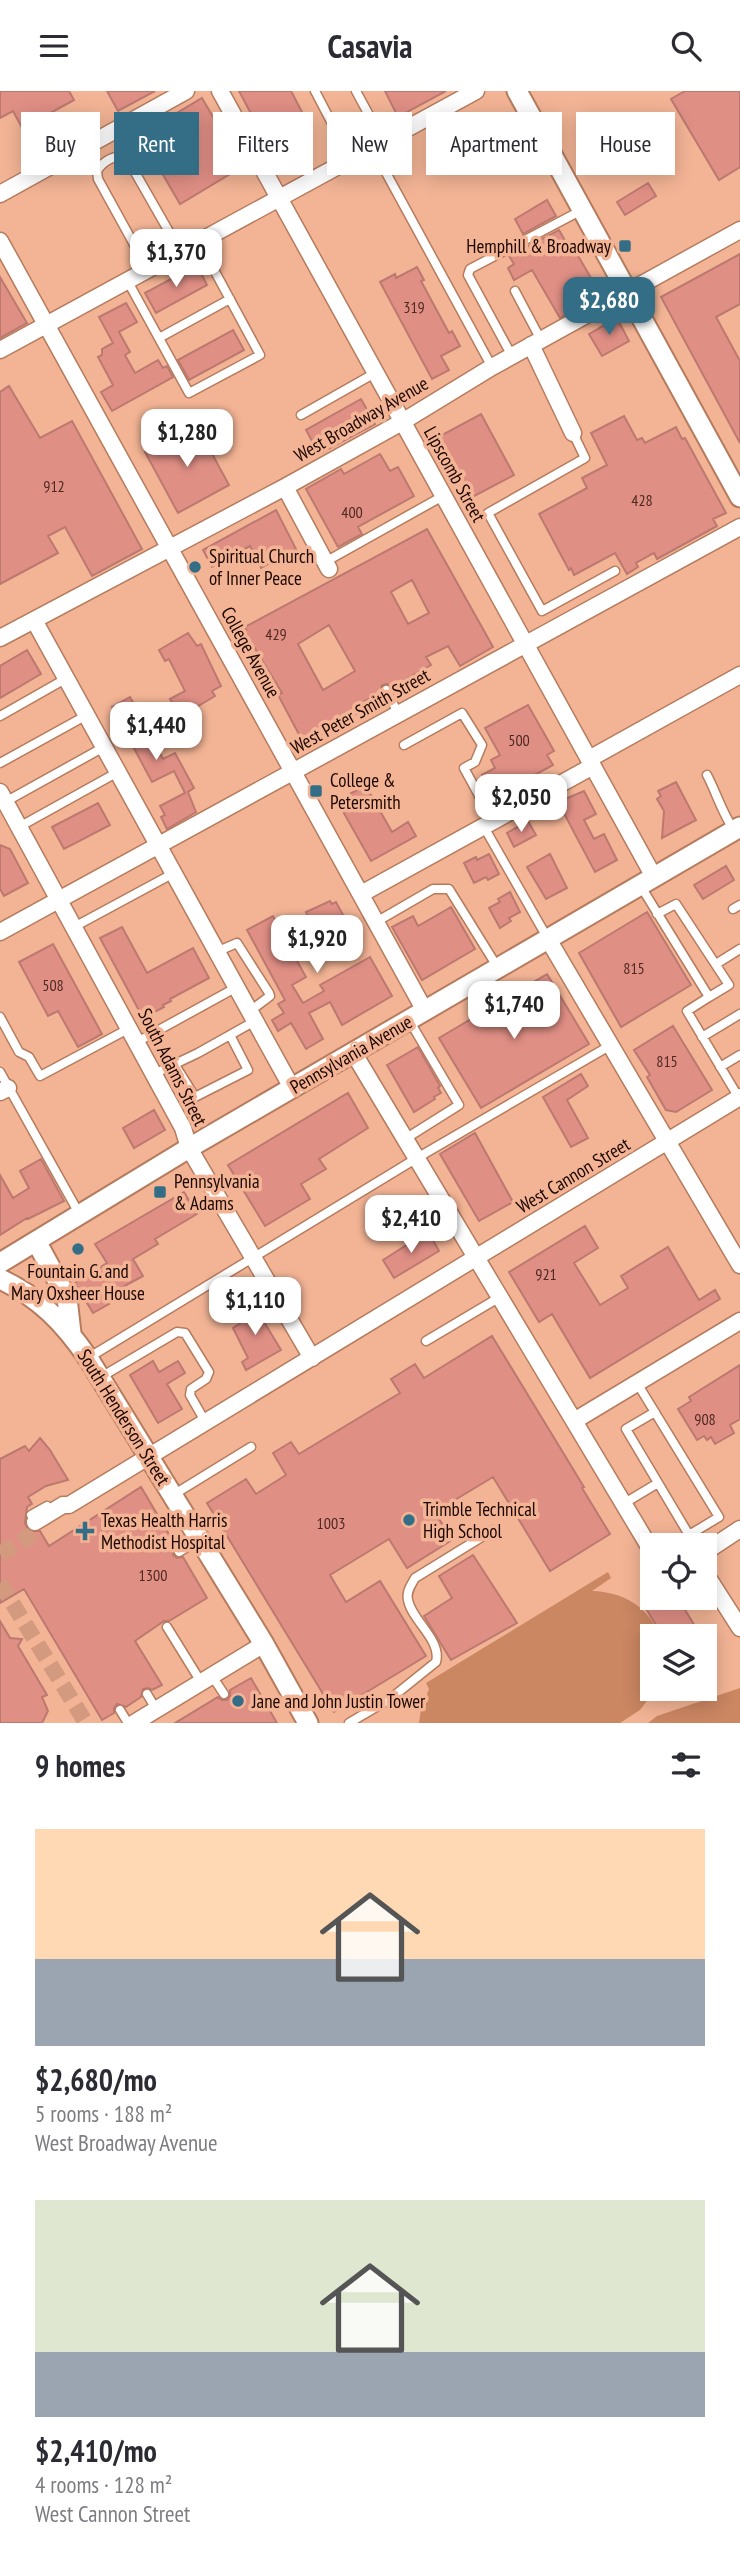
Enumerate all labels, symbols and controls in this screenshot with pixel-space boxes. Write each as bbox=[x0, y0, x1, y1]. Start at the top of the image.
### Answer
text: Casavia bbox=[327, 25, 413, 67]
icon: menu bbox=[35, 27, 73, 65]
icon: search bbox=[667, 27, 705, 65]
chip: Buy bbox=[21, 112, 100, 175]
chip: Rent bbox=[114, 112, 199, 175]
chip: Filters bbox=[213, 112, 313, 175]
chip: New bbox=[327, 112, 412, 175]
chip: Apartment bbox=[426, 112, 562, 175]
chip: House bbox=[576, 112, 675, 175]
pin: $1,370 bbox=[119, 229, 233, 289]
place label: Hemphill & Broadway bbox=[466, 234, 612, 258]
text: $1,370 bbox=[146, 237, 206, 266]
marker: Hemphill & Broadway bbox=[617, 238, 633, 254]
pin: $2,680 bbox=[552, 278, 666, 337]
text: $2,680 bbox=[579, 285, 639, 314]
house number: 319 bbox=[403, 297, 425, 317]
street label: West Broadway Avenue bbox=[290, 371, 432, 467]
pin: $1,280 bbox=[130, 409, 244, 469]
text: $1,280 bbox=[157, 417, 217, 446]
street label: Lipscomb Street bbox=[419, 422, 491, 527]
house number: 912 bbox=[43, 476, 65, 496]
house number: 428 bbox=[631, 490, 653, 510]
house number: 400 bbox=[341, 502, 363, 522]
place label: Spiritual Church of Inner Peace bbox=[209, 544, 314, 590]
marker: Spiritual Church of Inner Peace bbox=[187, 559, 203, 575]
street label: College Avenue bbox=[216, 602, 286, 702]
house number: 429 bbox=[265, 624, 287, 644]
street label: West Peter Smith Street bbox=[286, 663, 434, 759]
pin: $1,440 bbox=[99, 703, 213, 762]
text: $1,440 bbox=[126, 710, 186, 739]
house number: 500 bbox=[508, 730, 530, 750]
place label: College & Petersmith bbox=[330, 768, 401, 814]
pin: $2,050 bbox=[464, 775, 578, 834]
text: $2,050 bbox=[491, 782, 551, 811]
marker: College & Petersmith bbox=[308, 783, 324, 799]
pin: $1,920 bbox=[260, 915, 374, 975]
text: $1,920 bbox=[287, 923, 347, 952]
house number: 815 bbox=[623, 958, 645, 978]
house number: 508 bbox=[42, 975, 64, 995]
pin: $1,740 bbox=[457, 981, 571, 1041]
text: $1,740 bbox=[484, 989, 544, 1018]
street label: South Adams Street bbox=[133, 1004, 213, 1130]
street label: Pennsylvania Avenue bbox=[286, 1009, 417, 1099]
house number: 815 bbox=[656, 1051, 678, 1071]
street label: West Cannon Street bbox=[512, 1131, 635, 1218]
place label: Pennsylvania & Adams bbox=[174, 1169, 260, 1215]
marker: Pennsylvania & Adams bbox=[152, 1184, 168, 1200]
pin: $2,410 bbox=[354, 1195, 468, 1255]
text: $2,410 bbox=[381, 1203, 441, 1232]
marker: Fountain G. and Mary Oxsheer House bbox=[70, 1241, 86, 1257]
place label: Fountain G. and Mary Oxsheer House bbox=[11, 1259, 145, 1305]
house number: 921 bbox=[535, 1264, 557, 1284]
pin: $1,110 bbox=[198, 1277, 312, 1337]
text: $1,110 bbox=[225, 1285, 285, 1314]
street label: South Henderson Street bbox=[72, 1344, 176, 1490]
house number: 908 bbox=[694, 1409, 716, 1429]
place label: Trimble Technical High School bbox=[423, 1497, 537, 1543]
place label: Texas Health Harris Methodist Hospital bbox=[101, 1508, 227, 1554]
marker: Trimble Technical High School bbox=[401, 1512, 417, 1528]
house number: 1003 bbox=[317, 1513, 345, 1533]
marker: Texas Health Harris Methodist Hospital bbox=[75, 1521, 95, 1541]
map controls bbox=[640, 1533, 717, 1701]
button: locate bbox=[640, 1533, 717, 1610]
house number: 1300 bbox=[139, 1565, 167, 1585]
button: layers bbox=[640, 1624, 717, 1701]
place label: Jane and John Justin Tower bbox=[251, 1689, 426, 1713]
marker: Jane and John Justin Tower bbox=[230, 1693, 246, 1709]
text: 9 homes bbox=[35, 1746, 126, 1785]
icon: filters bbox=[667, 1746, 705, 1784]
icon: home bbox=[307, 1874, 433, 2000]
text: $2,680/mo bbox=[35, 2060, 157, 2099]
text: 5 rooms · 188 m² bbox=[35, 2099, 172, 2128]
text: West Broadway Avenue bbox=[35, 2128, 218, 2157]
icon: home bbox=[307, 2245, 433, 2371]
text: $2,410/mo bbox=[35, 2431, 157, 2470]
text: 4 rooms · 128 m² bbox=[35, 2470, 172, 2499]
text: West Cannon Street bbox=[35, 2499, 190, 2528]

